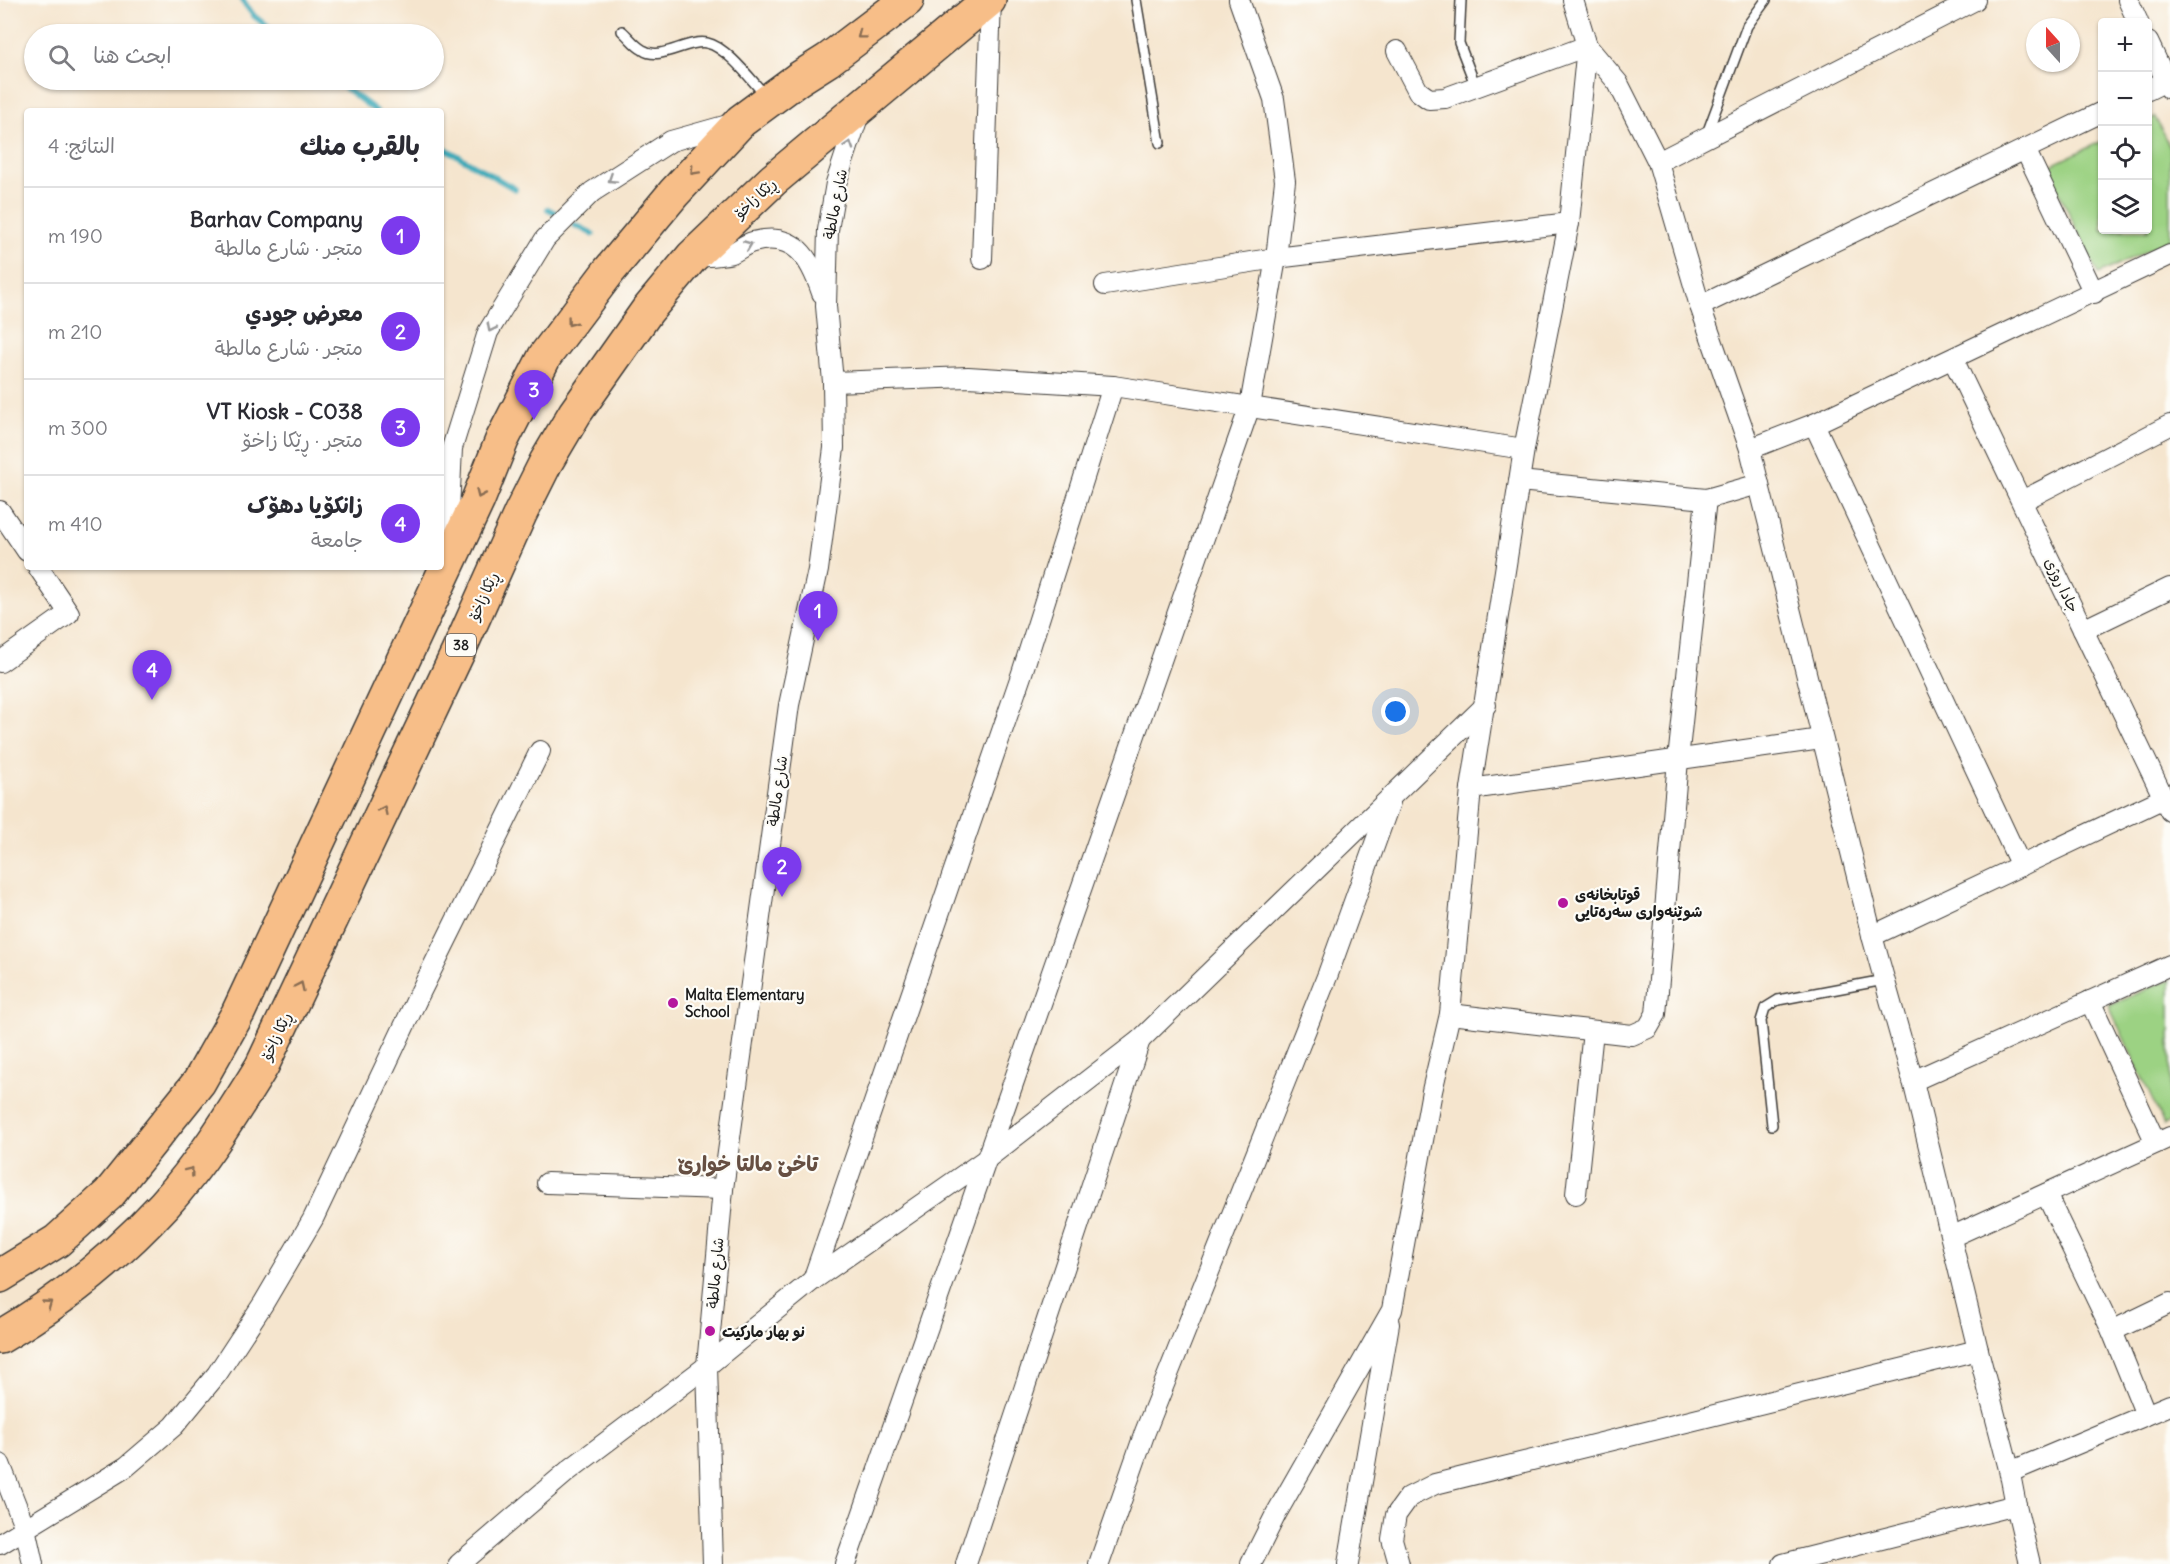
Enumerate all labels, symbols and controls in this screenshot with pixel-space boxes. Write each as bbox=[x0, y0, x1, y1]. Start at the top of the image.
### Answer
north arrow bbox=[2026, 18, 2080, 72]
map controls bbox=[2098, 18, 2152, 234]
button: + bbox=[2098, 18, 2152, 72]
search box bbox=[24, 24, 444, 90]
one-way arrow bbox=[856, 28, 867, 39]
icon: search bbox=[45, 41, 78, 74]
text: ابحث هنا bbox=[93, 41, 172, 69]
button: − bbox=[2098, 72, 2152, 126]
button: locate bbox=[2098, 126, 2152, 180]
text: بالقرب منك bbox=[300, 129, 420, 162]
text: النتائج: 4 bbox=[48, 133, 115, 158]
one-way arrow bbox=[841, 140, 854, 151]
one-way arrow bbox=[690, 164, 701, 175]
street label: شارع مالطة bbox=[819, 167, 852, 241]
one-way arrow bbox=[608, 172, 619, 183]
street label: ڕێکا زاخۆ bbox=[729, 174, 783, 226]
button: layers bbox=[2098, 180, 2152, 234]
text: Barhav Company bbox=[190, 205, 363, 233]
text: 190 m bbox=[48, 223, 103, 248]
text: 1 bbox=[397, 223, 404, 248]
text: متجر · شارع مالطة bbox=[215, 235, 363, 260]
one-way arrow bbox=[742, 240, 753, 252]
text: معرض جودي bbox=[245, 299, 363, 327]
one-way arrow bbox=[567, 316, 578, 327]
text: 210 m bbox=[48, 319, 102, 344]
text: 2 bbox=[395, 319, 406, 344]
one-way arrow bbox=[487, 322, 499, 333]
text: متجر · شارع مالطة bbox=[215, 335, 363, 360]
pin: 3 bbox=[514, 370, 554, 420]
text: VT Kiosk - C038 bbox=[206, 397, 363, 425]
text: 300 m bbox=[48, 415, 108, 440]
text: 3 bbox=[395, 415, 406, 440]
text: متجر · ڕێکا زاخۆ bbox=[243, 427, 363, 452]
one-way arrow bbox=[475, 487, 487, 498]
text: زانکۆیا دهۆک bbox=[247, 491, 363, 519]
text: 410 m bbox=[48, 511, 103, 536]
text: 4 bbox=[395, 511, 406, 536]
text: جامعة bbox=[311, 527, 363, 552]
street label: جادا روژی bbox=[2041, 555, 2083, 615]
street label: ڕێکا زاخۆ bbox=[464, 569, 506, 626]
pin: 1 bbox=[798, 592, 838, 641]
road number: 38 bbox=[446, 634, 476, 656]
pin: 4 bbox=[132, 650, 172, 700]
your location bbox=[1381, 697, 1410, 726]
street label: شارع مالطة bbox=[763, 754, 792, 828]
one-way arrow bbox=[375, 806, 387, 817]
pin: 2 bbox=[762, 848, 802, 897]
place label: قوتابخانەی شوێنەواری سەرەتایی bbox=[1575, 885, 1702, 922]
marker: قوتابخانەی شوێنەواری سەرەتایی bbox=[1556, 896, 1570, 910]
one-way arrow bbox=[292, 982, 304, 993]
place label: Malta Elementary School bbox=[685, 985, 805, 1021]
marker: Malta Elementary School bbox=[666, 996, 680, 1010]
street label: ڕێکا زاخۆ bbox=[256, 1009, 299, 1066]
district label: تاخێ مالتا خوارێ bbox=[677, 1150, 819, 1177]
one-way arrow bbox=[182, 1167, 193, 1178]
street label: شارع مالطة bbox=[702, 1237, 729, 1309]
one-way arrow bbox=[42, 1300, 53, 1311]
place label: نو بهار ماركيت bbox=[722, 1322, 805, 1342]
marker: نو بهار ماركيت bbox=[703, 1324, 717, 1338]

